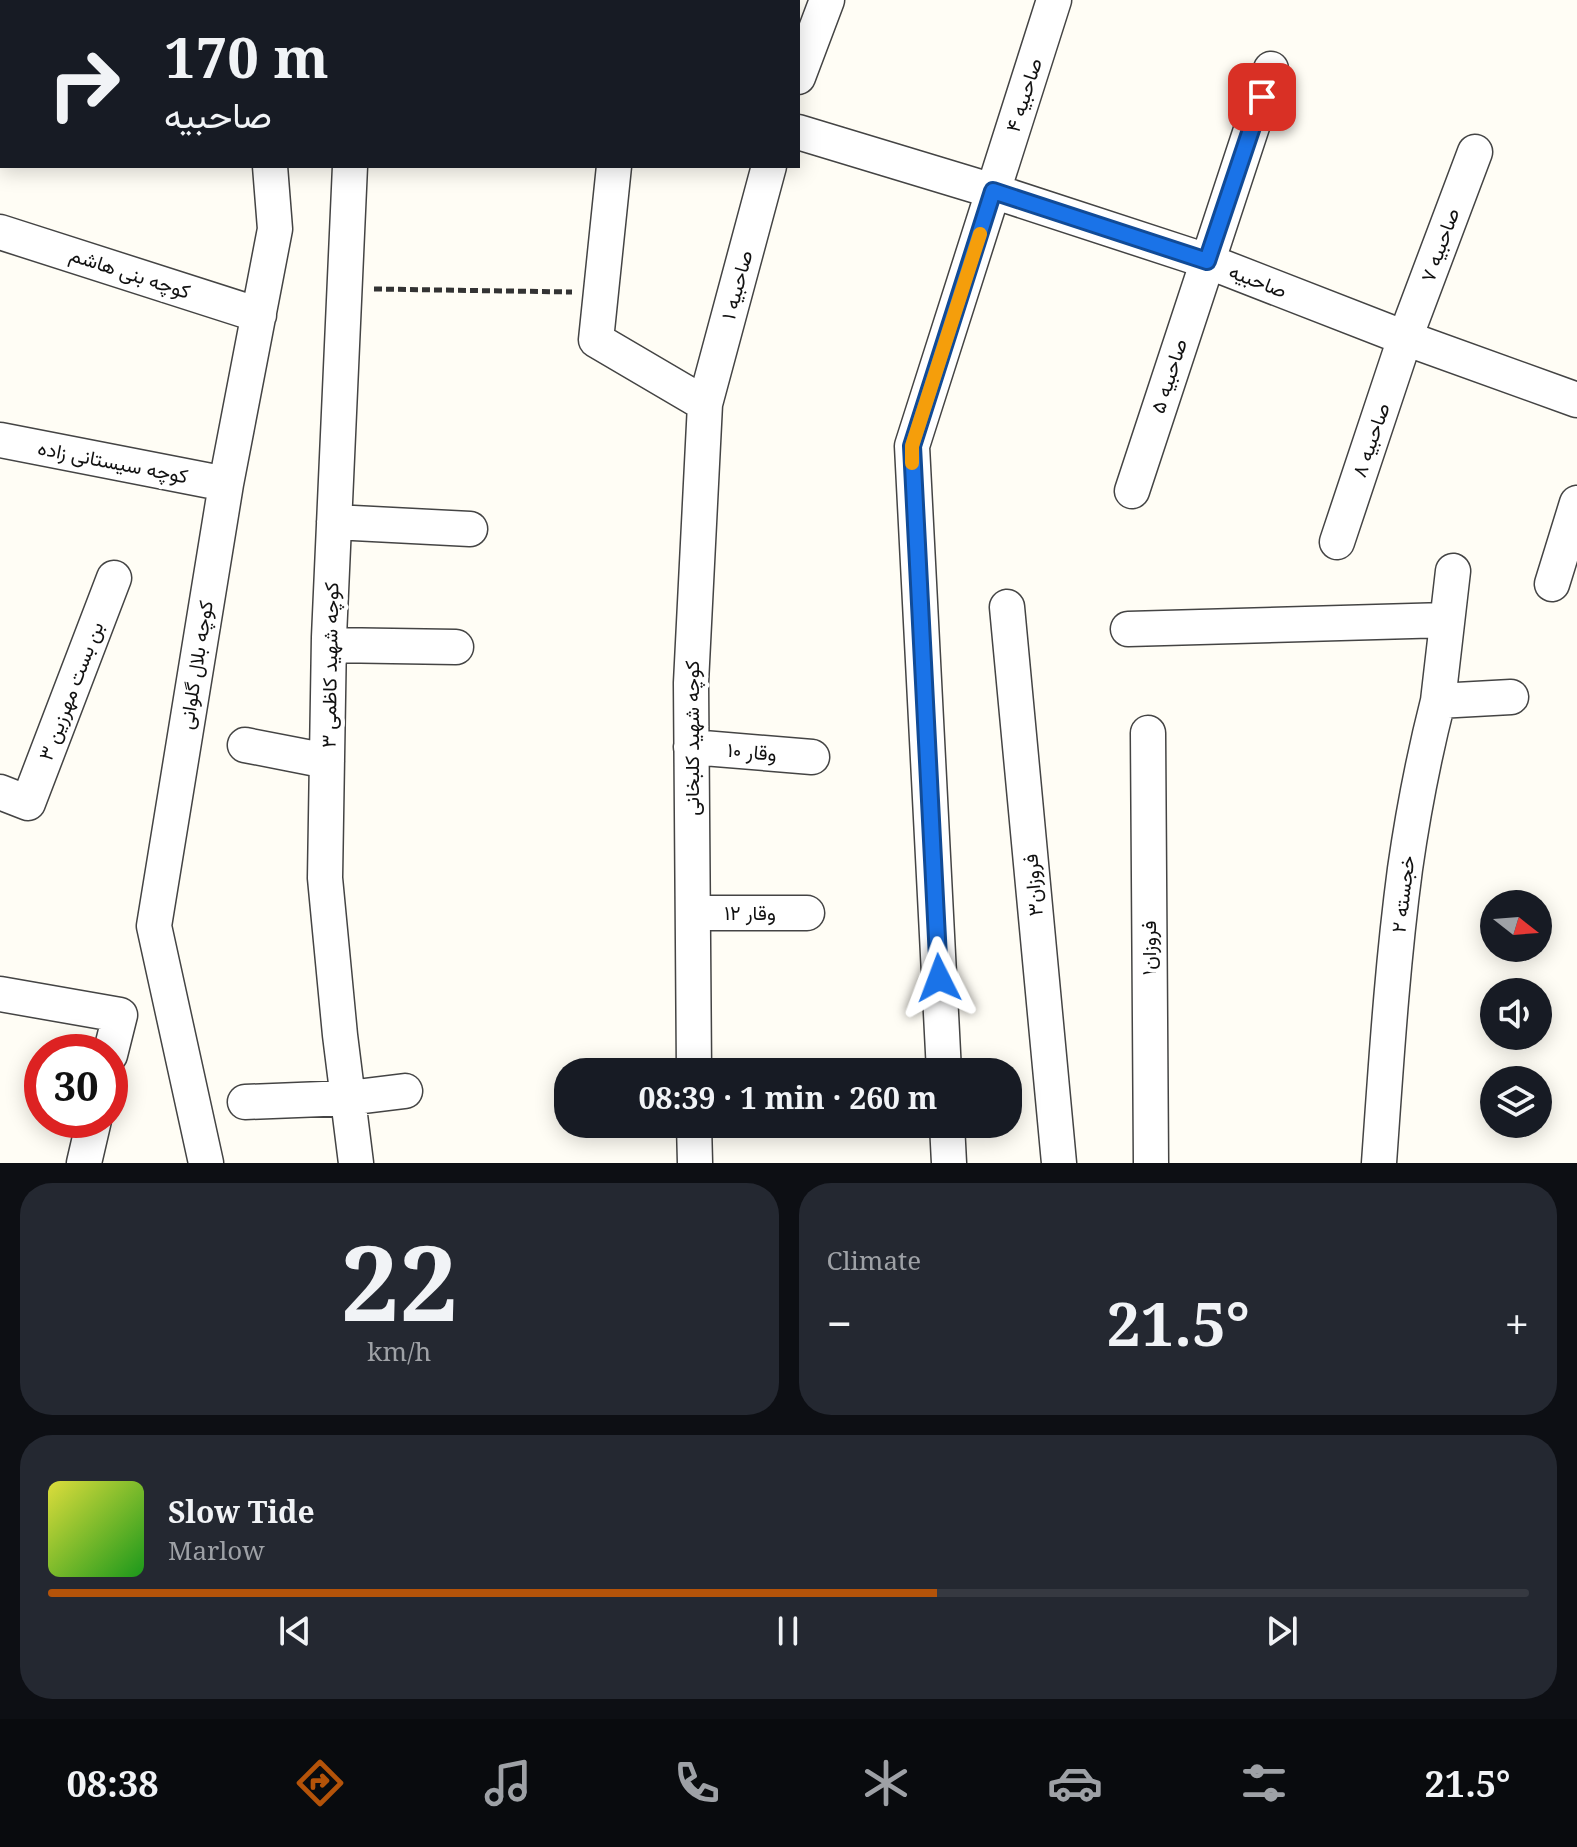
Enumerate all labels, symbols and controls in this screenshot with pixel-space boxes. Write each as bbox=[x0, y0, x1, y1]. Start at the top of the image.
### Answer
text: 170 m bbox=[164, 18, 329, 94]
icon: right bbox=[32, 32, 136, 136]
street label: صاحبیه ۴ bbox=[999, 54, 1048, 135]
pin bbox=[1228, 63, 1296, 131]
icon: arrive bbox=[1240, 75, 1284, 119]
text: صاحبیه bbox=[164, 90, 272, 139]
street label: صاحبیه ۷ bbox=[1414, 204, 1465, 286]
street label: کوچه بنی هاشم bbox=[66, 240, 194, 306]
street label: صاحبیه ۱ bbox=[714, 247, 759, 323]
street label: صاحبیه bbox=[1225, 257, 1291, 304]
street label: صاحبیه ۵ bbox=[1144, 335, 1193, 417]
street label: صاحبیه ۸ bbox=[1345, 399, 1396, 481]
street label: کوچه سیستانی زاده bbox=[36, 434, 191, 490]
street label: کوچه شهید کاظمی ۳ bbox=[315, 582, 345, 748]
street label: کوچه بلال گلوانی bbox=[172, 598, 220, 731]
street label: بن بست مهرزین ۳ bbox=[32, 617, 109, 764]
street label: کوچه شهید کلبخانی bbox=[678, 660, 706, 816]
street label: وقار ۱۰ bbox=[726, 736, 778, 767]
street label: فروزان۳ bbox=[1016, 853, 1049, 917]
street label: خجسته ۲ bbox=[1384, 854, 1421, 934]
north arrow bbox=[1480, 890, 1552, 962]
map controls bbox=[1480, 890, 1552, 1138]
street label: وقار ۱۲ bbox=[724, 899, 776, 926]
street label: فروزان۱ bbox=[1135, 921, 1162, 975]
position arrow bbox=[897, 936, 981, 1020]
button: sound bbox=[1480, 978, 1552, 1050]
speed limit sign: 30 bbox=[24, 1034, 128, 1138]
button: layers bbox=[1480, 1066, 1552, 1138]
text: 08:39 · 1 min · 260 m bbox=[639, 1077, 937, 1118]
text: 22 bbox=[340, 1210, 458, 1351]
text: Climate bbox=[827, 1242, 921, 1278]
text: 21.5° bbox=[1107, 1282, 1250, 1364]
text: − bbox=[827, 1293, 852, 1353]
text: + bbox=[1504, 1293, 1529, 1353]
text: km/h bbox=[367, 1333, 431, 1369]
text: Slow Tide bbox=[168, 1491, 315, 1532]
text: Marlow bbox=[168, 1532, 265, 1568]
icon: previous bbox=[273, 1609, 317, 1653]
icon: pause bbox=[766, 1609, 810, 1653]
icon: next bbox=[1260, 1609, 1304, 1653]
icon: directions bbox=[292, 1755, 348, 1811]
icon: music bbox=[480, 1755, 536, 1811]
icon: phone bbox=[669, 1755, 725, 1811]
icon: climate bbox=[858, 1755, 914, 1811]
icon: car bbox=[1047, 1755, 1103, 1811]
icon: filters bbox=[1236, 1755, 1292, 1811]
text: 08:38 bbox=[66, 1759, 159, 1808]
text: 21.5° bbox=[1425, 1759, 1511, 1808]

